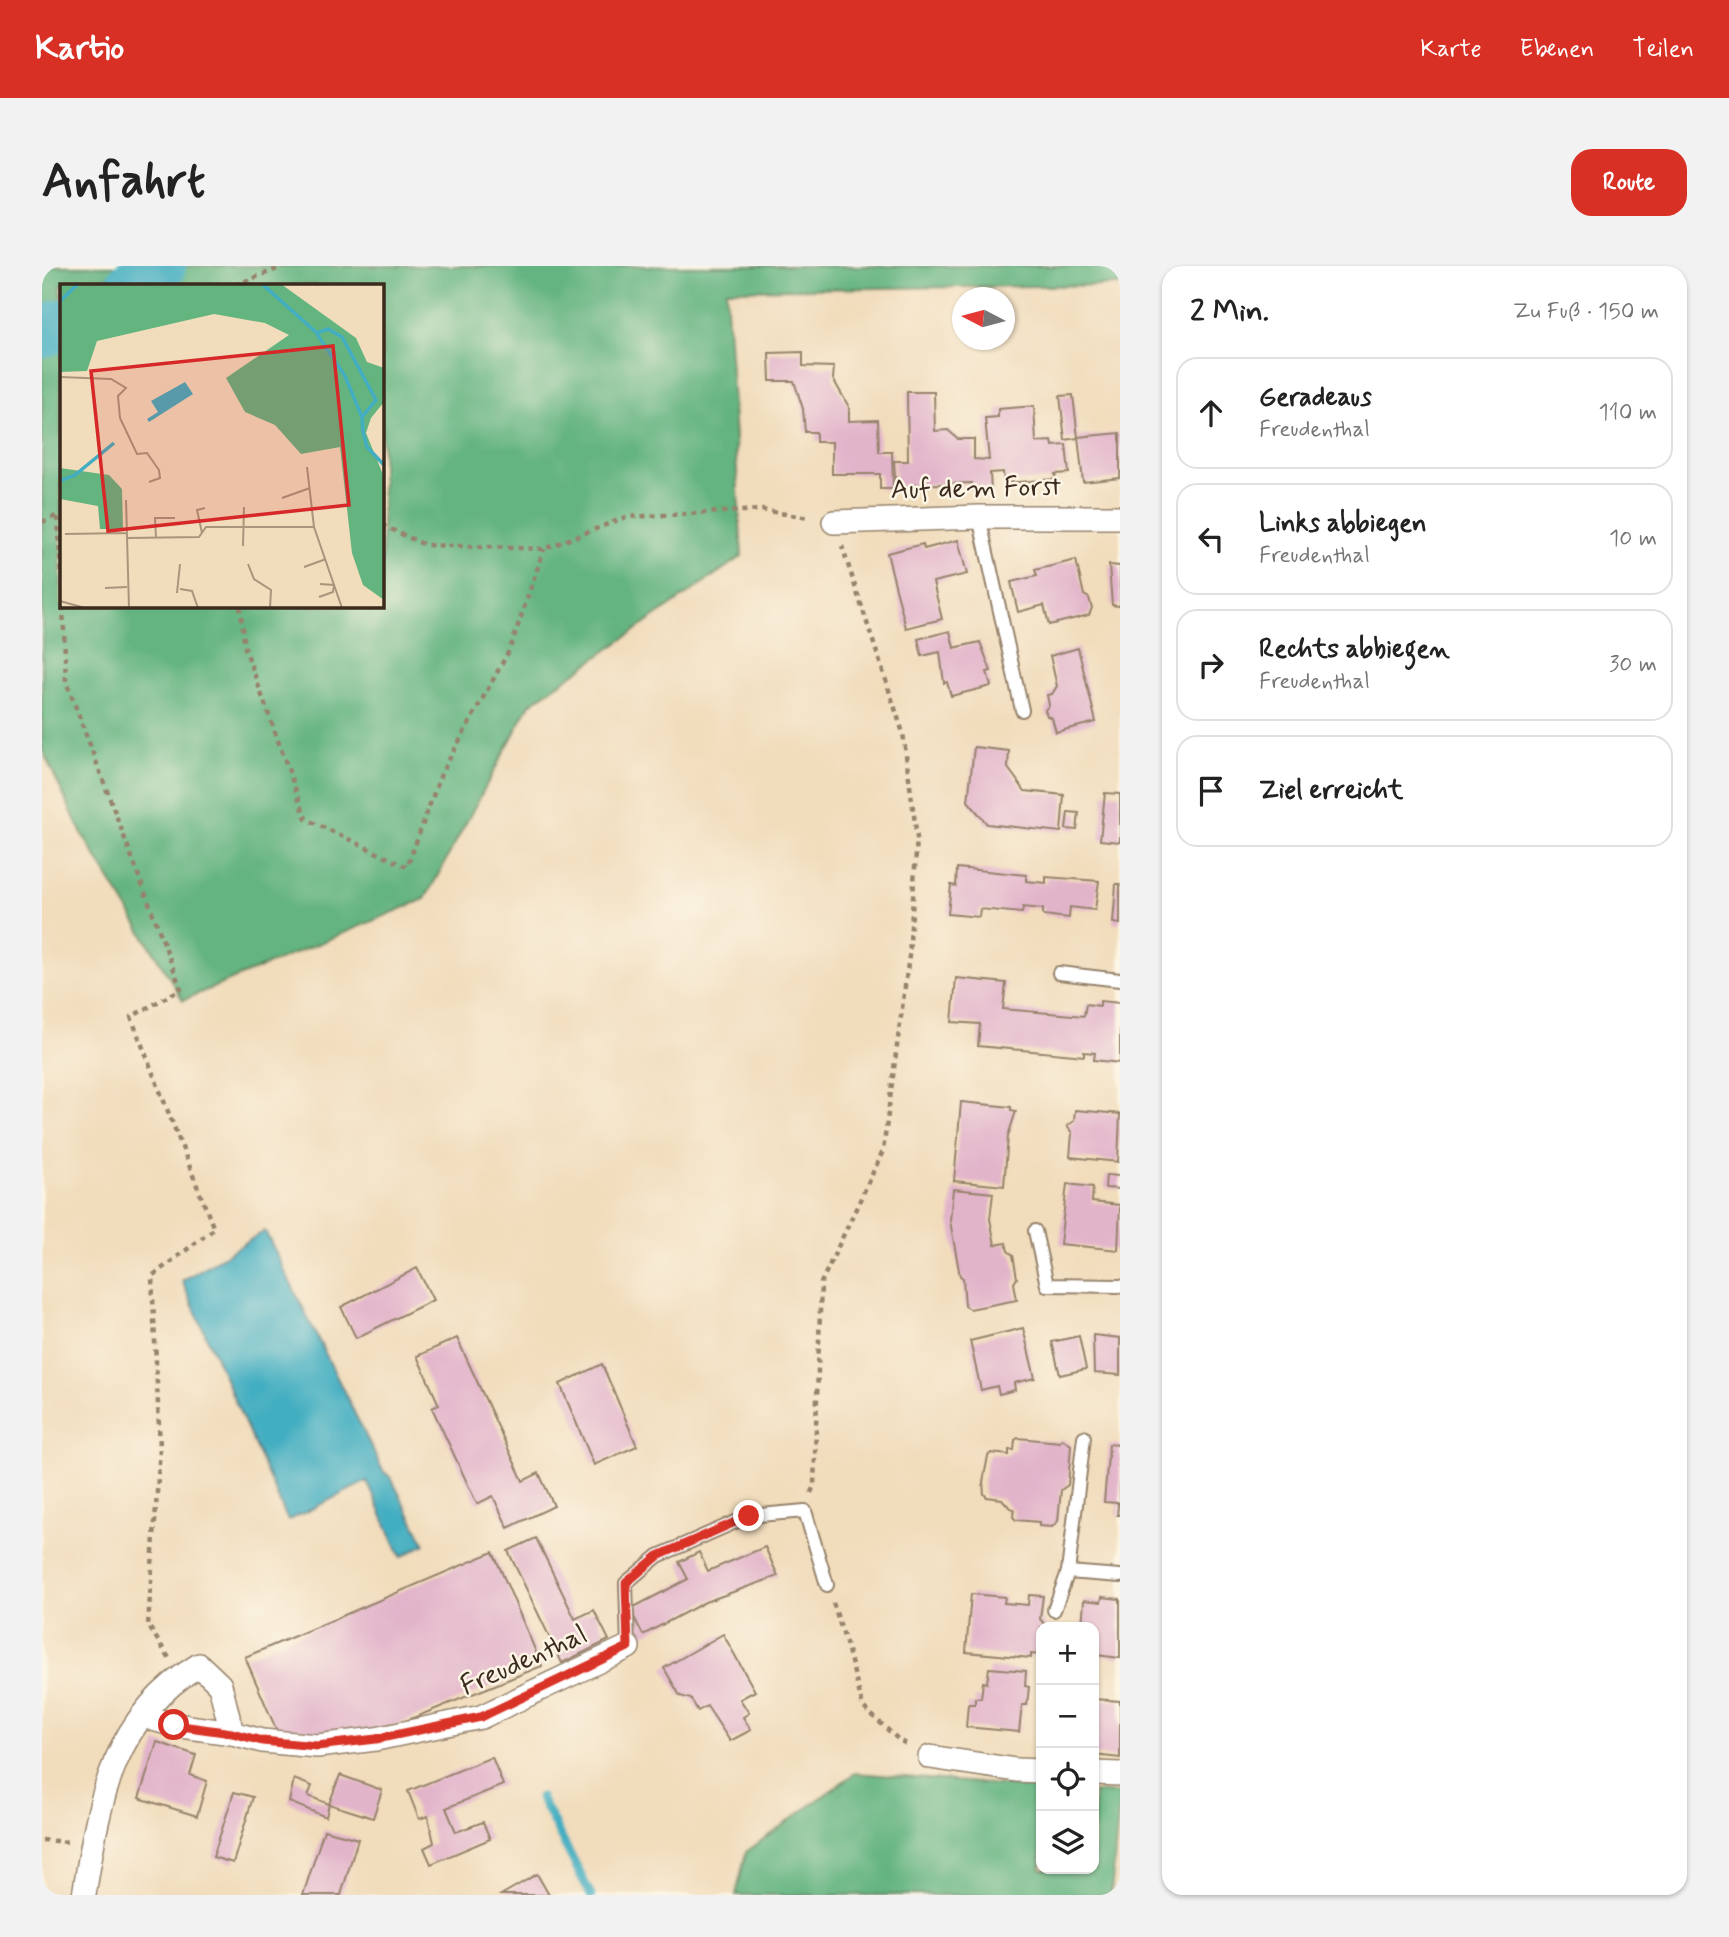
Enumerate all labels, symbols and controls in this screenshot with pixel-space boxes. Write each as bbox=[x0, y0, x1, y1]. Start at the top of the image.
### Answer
text: Kartio bbox=[35, 27, 124, 71]
text: Karte bbox=[1420, 34, 1482, 65]
text: Ebenen bbox=[1520, 34, 1594, 65]
text: Teilen bbox=[1632, 34, 1694, 65]
button: Route bbox=[1571, 149, 1687, 216]
text: Anfahrt bbox=[42, 150, 205, 215]
inset map bbox=[60, 284, 383, 607]
north arrow bbox=[952, 287, 1015, 350]
text: 2 Min. bbox=[1190, 292, 1269, 331]
text: Zu Fuß · 150 m bbox=[1513, 297, 1659, 327]
text: Geradeaus bbox=[1259, 381, 1372, 415]
icon: ahead bbox=[1192, 394, 1230, 432]
text: 110 m bbox=[1598, 398, 1657, 428]
text: Freudenthal bbox=[1259, 415, 1370, 445]
street label: Auf dem Forst bbox=[890, 469, 1062, 509]
text: Links abbiegen bbox=[1259, 507, 1427, 541]
icon: left bbox=[1192, 520, 1230, 558]
text: 10 m bbox=[1609, 524, 1657, 554]
text: Freudenthal bbox=[1259, 541, 1370, 571]
text: Rechts abbiegen bbox=[1259, 633, 1450, 667]
icon: right bbox=[1192, 646, 1230, 684]
text: 30 m bbox=[1609, 650, 1657, 680]
text: Freudenthal bbox=[1259, 667, 1370, 697]
icon: arrive bbox=[1192, 772, 1230, 810]
text: Ziel erreicht bbox=[1259, 774, 1403, 808]
route end bbox=[733, 1500, 764, 1531]
street label: Freudenthal bbox=[455, 1617, 593, 1705]
map controls bbox=[1036, 1622, 1099, 1874]
button: + bbox=[1036, 1622, 1099, 1685]
button: − bbox=[1036, 1685, 1099, 1748]
route start bbox=[158, 1709, 189, 1740]
button: locate bbox=[1036, 1748, 1099, 1811]
button: layers bbox=[1036, 1811, 1099, 1874]

